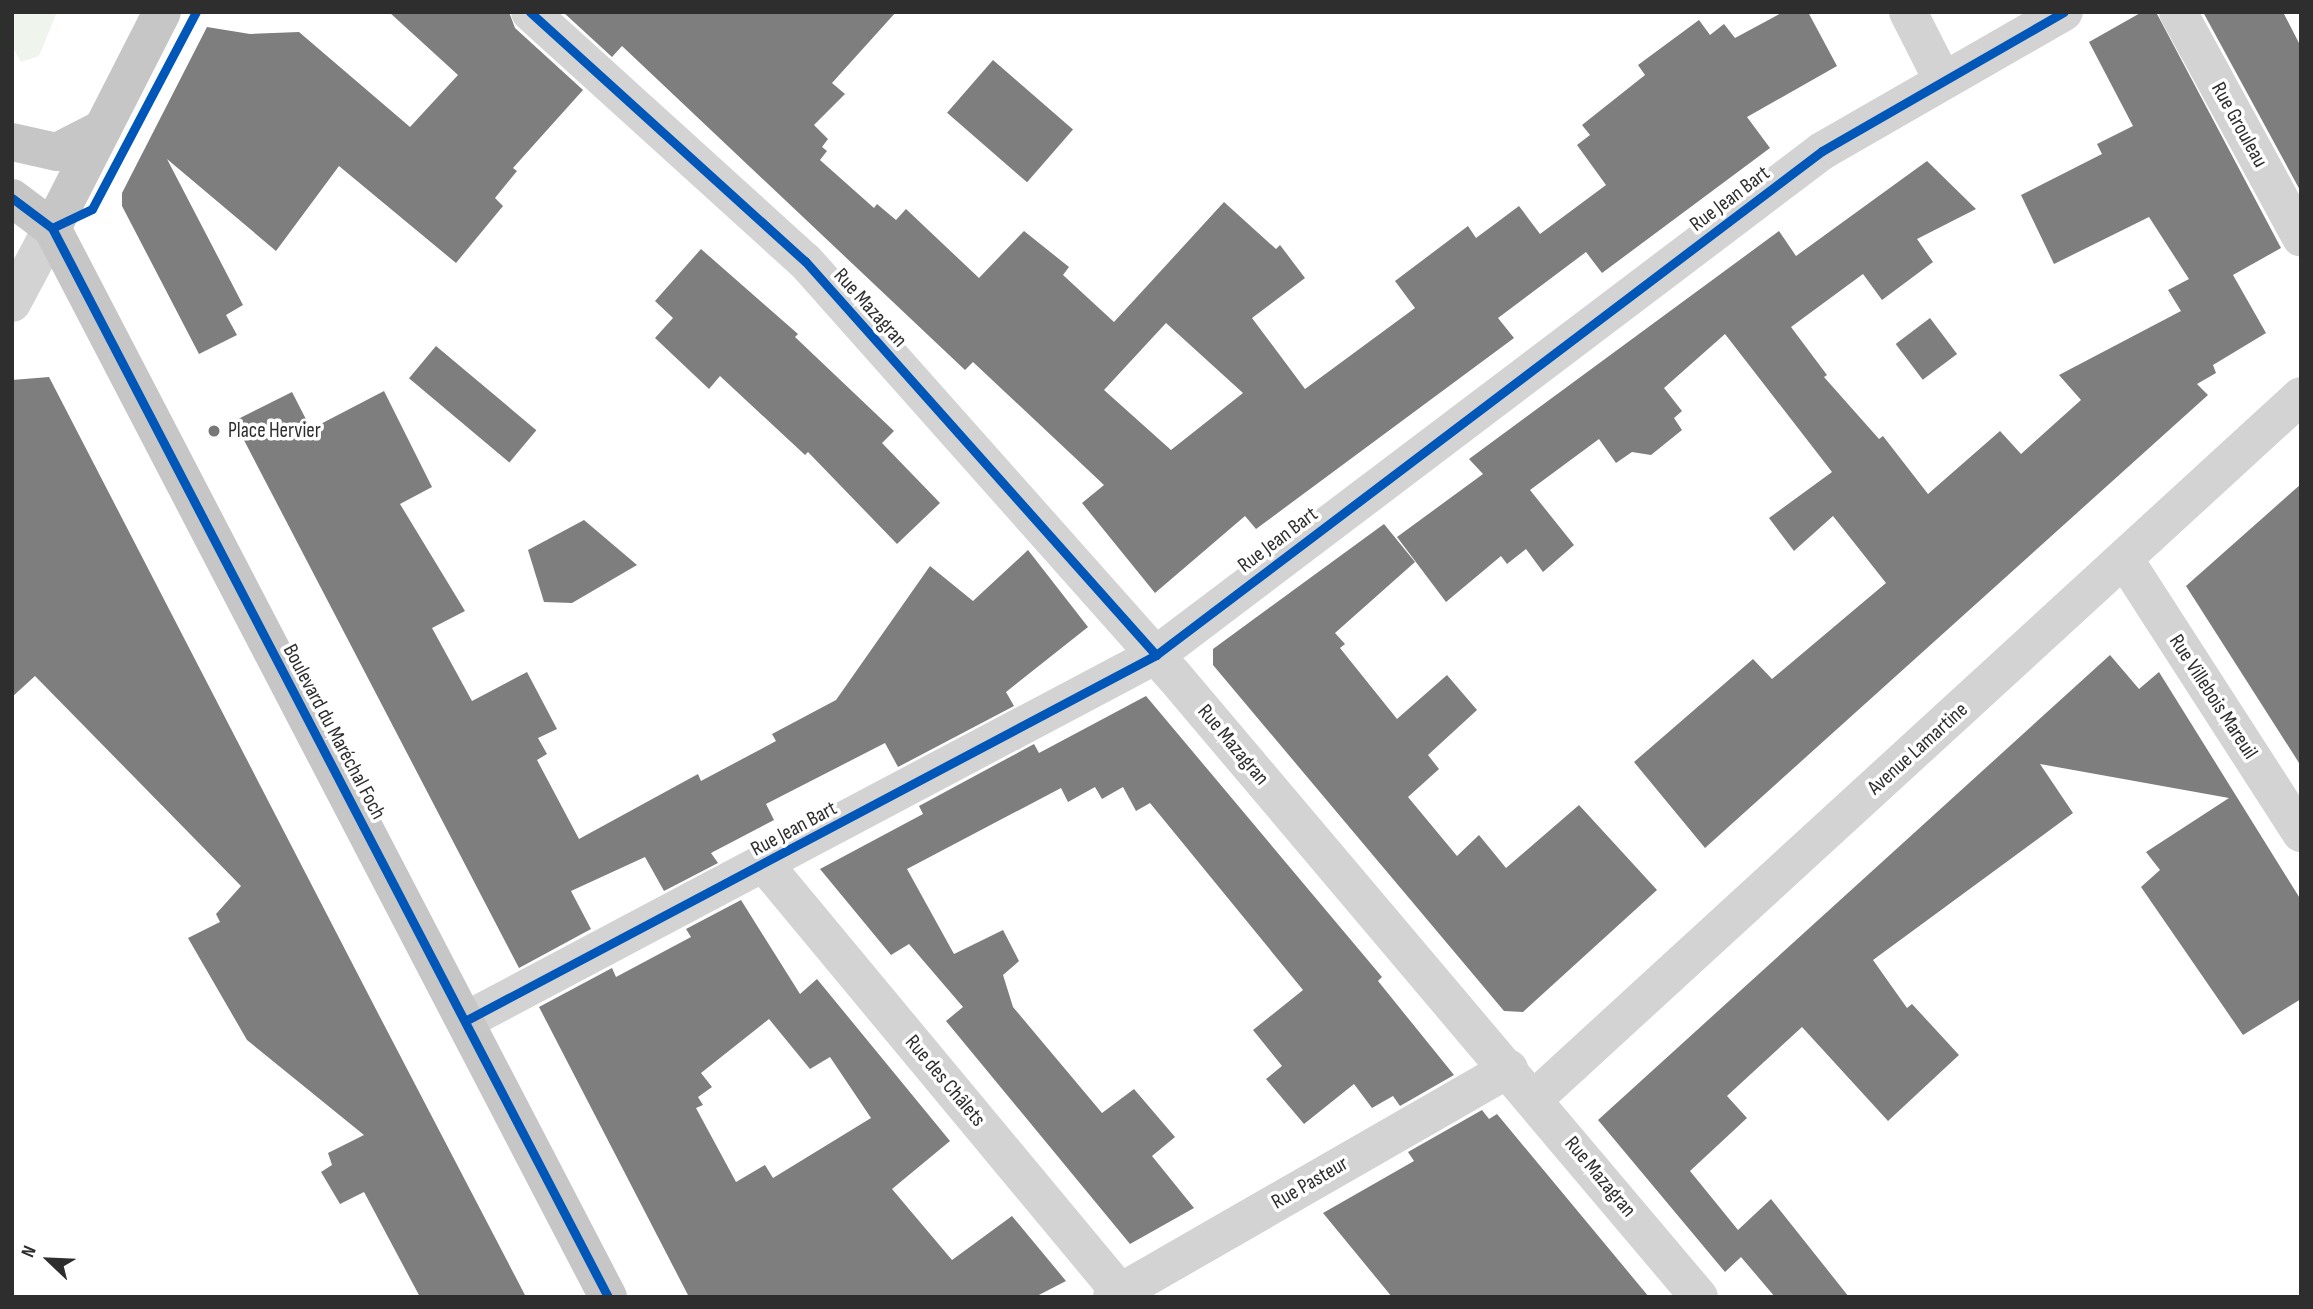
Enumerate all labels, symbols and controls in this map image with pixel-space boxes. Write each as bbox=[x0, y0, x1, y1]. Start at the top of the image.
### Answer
street label: Rue Grouleau bbox=[2205, 78, 2273, 172]
street label: Rue Jean Bart bbox=[1685, 161, 1775, 237]
street label: Rue Mazagran bbox=[828, 263, 912, 353]
place label: Place Hervier bbox=[228, 418, 321, 444]
marker: Place Hervier bbox=[206, 423, 222, 439]
street label: Rue Jean Bart bbox=[1233, 502, 1323, 578]
street label: Rue Villebois Mareuil bbox=[2163, 630, 2263, 764]
street label: Boulevard du Maréchal Foch bbox=[277, 640, 391, 824]
street label: Avenue Lamartine bbox=[1863, 697, 1973, 801]
street label: Rue Mazagran bbox=[1192, 700, 1274, 790]
street label: Rue Jean Bart bbox=[747, 796, 841, 862]
street label: Rue des Châlets bbox=[899, 1030, 991, 1132]
street label: Rue Mazagran bbox=[1559, 1132, 1641, 1222]
street label: Rue Pasteur bbox=[1267, 1151, 1353, 1215]
north arrow bbox=[14, 1225, 84, 1295]
text: N bbox=[17, 1242, 42, 1261]

